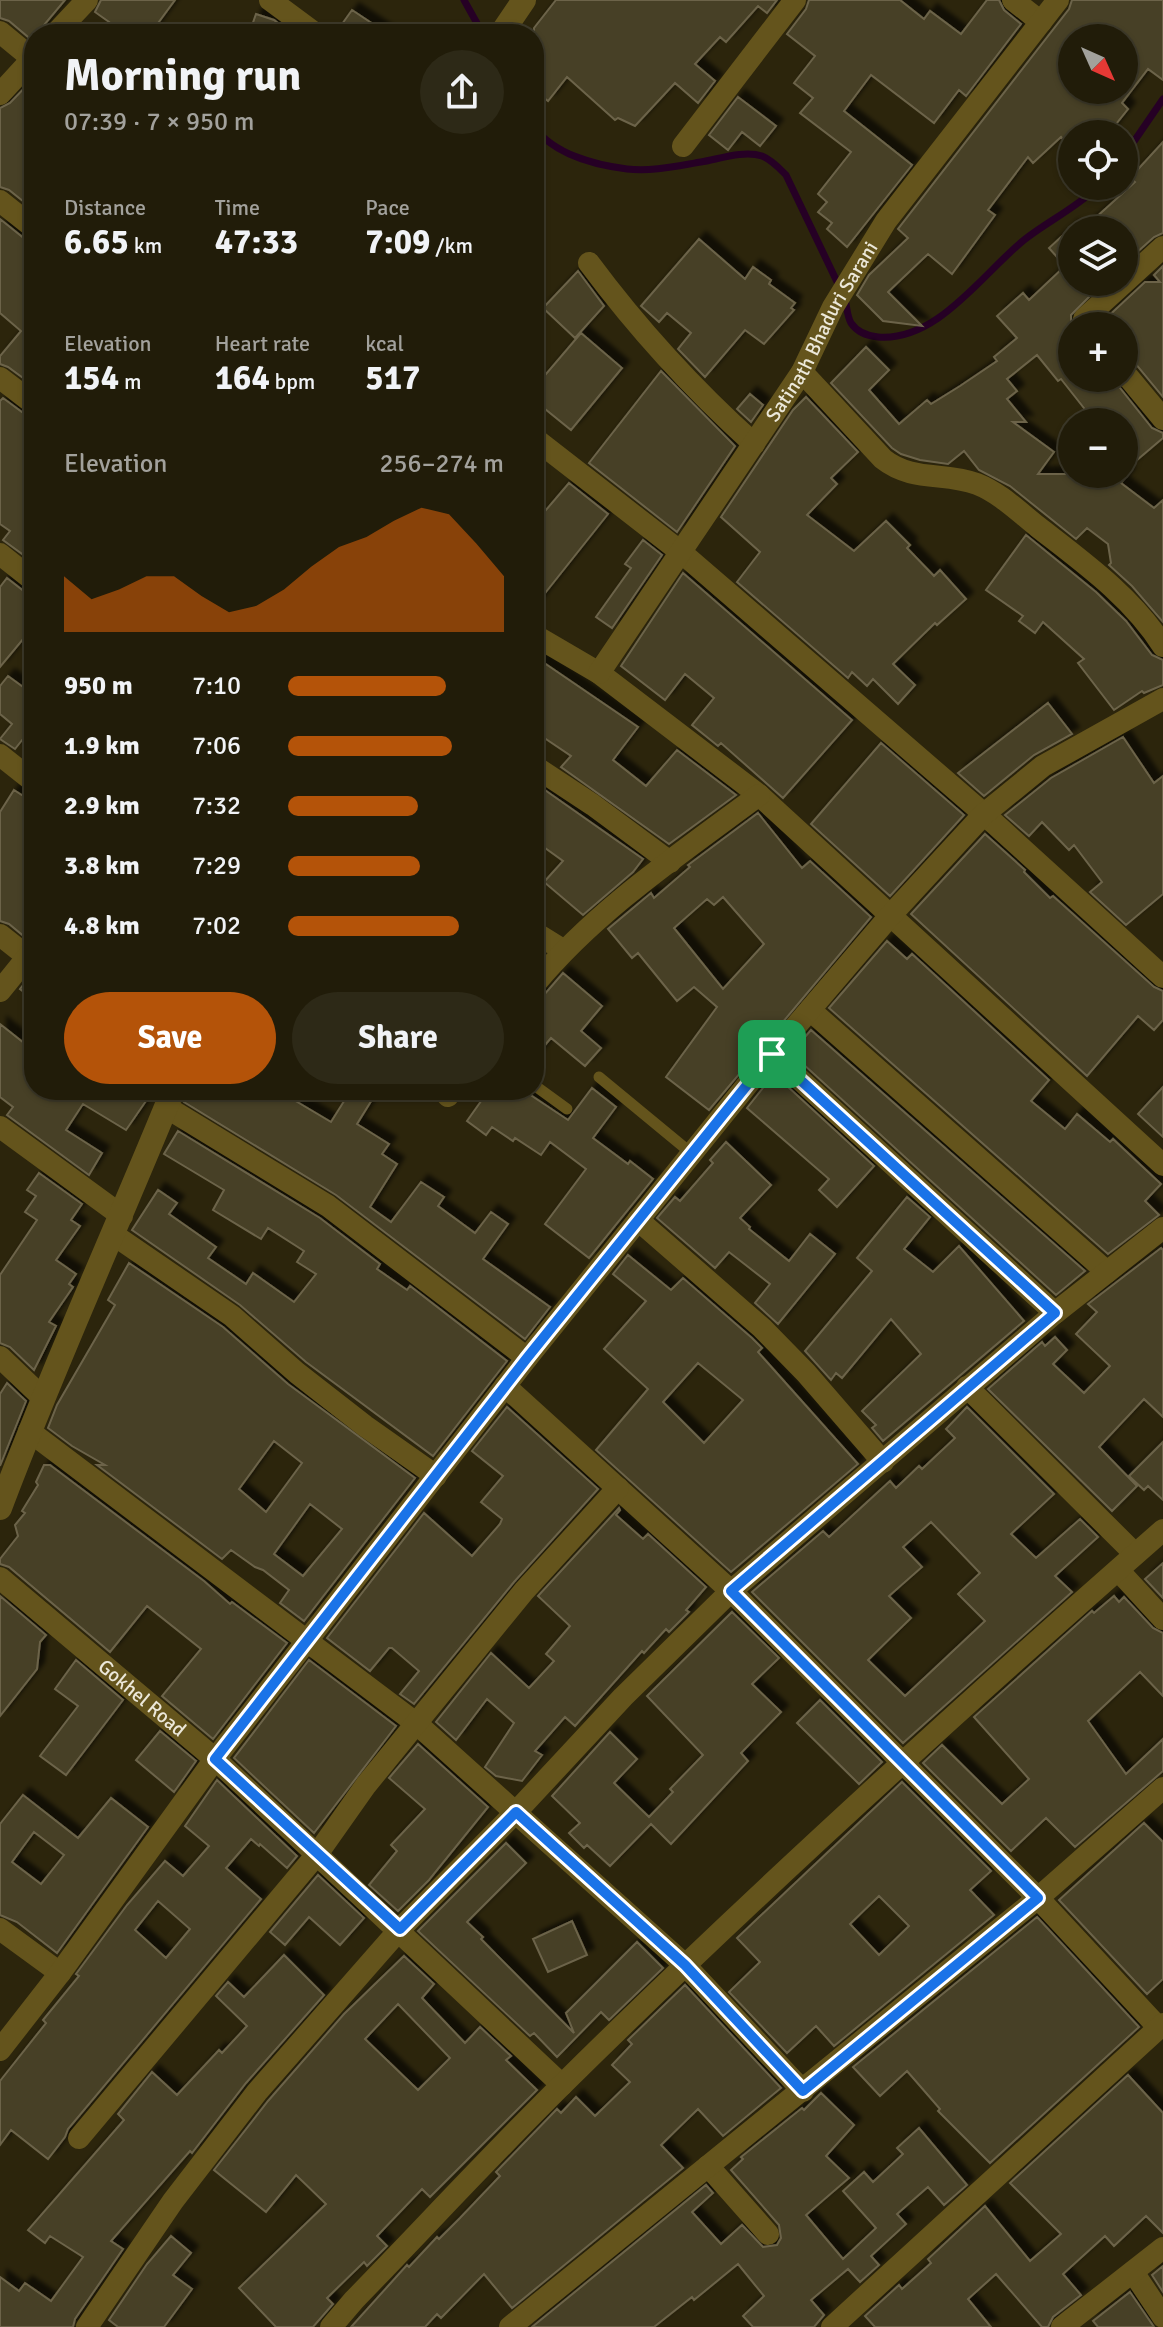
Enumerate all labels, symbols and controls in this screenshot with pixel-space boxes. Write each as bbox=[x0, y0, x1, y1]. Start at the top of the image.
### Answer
north arrow bbox=[1058, 24, 1138, 104]
map controls bbox=[1058, 24, 1138, 488]
text: Morning run bbox=[64, 49, 301, 103]
button: share bbox=[420, 50, 504, 134]
text: 07:39 · 7 × 950 m bbox=[64, 106, 255, 138]
button: locate bbox=[1058, 120, 1138, 200]
text: Distance bbox=[64, 194, 146, 221]
text: Time bbox=[215, 194, 260, 221]
text: Pace bbox=[365, 194, 410, 221]
button: layers bbox=[1058, 216, 1138, 296]
text: 6.65 bbox=[64, 221, 129, 263]
text: 47:33 bbox=[215, 221, 298, 263]
text: 7:09 bbox=[365, 221, 430, 263]
text: km bbox=[129, 232, 162, 259]
text: /km bbox=[430, 232, 473, 259]
street label: Satinath Bhaduri Sarani bbox=[760, 237, 883, 426]
button: + bbox=[1058, 312, 1138, 392]
text: Elevation bbox=[64, 330, 152, 357]
text: Heart rate bbox=[215, 330, 310, 357]
text: kcal bbox=[365, 330, 404, 357]
text: 154 bbox=[64, 357, 119, 399]
text: 164 bbox=[215, 357, 270, 399]
text: 517 bbox=[365, 357, 420, 399]
text: m bbox=[119, 368, 141, 395]
text: bpm bbox=[270, 368, 315, 395]
button: − bbox=[1058, 408, 1138, 488]
text: Elevation bbox=[64, 448, 168, 480]
text: 256–274 m bbox=[380, 448, 504, 480]
text: 950 m bbox=[64, 670, 133, 702]
text: 7:10 bbox=[192, 670, 241, 702]
text: 1.9 km bbox=[64, 730, 140, 762]
text: 7:06 bbox=[192, 730, 241, 762]
text: 2.9 km bbox=[64, 790, 140, 822]
text: 7:32 bbox=[192, 790, 241, 822]
text: 3.8 km bbox=[64, 850, 140, 882]
text: 7:29 bbox=[192, 850, 241, 882]
text: 4.8 km bbox=[64, 910, 140, 942]
text: 7:02 bbox=[192, 910, 241, 942]
button: Save bbox=[64, 992, 276, 1084]
button: Share bbox=[292, 992, 504, 1084]
pin bbox=[738, 1020, 806, 1088]
icon: arrive bbox=[750, 1032, 794, 1076]
street label: Gokhel Road bbox=[93, 1654, 191, 1742]

